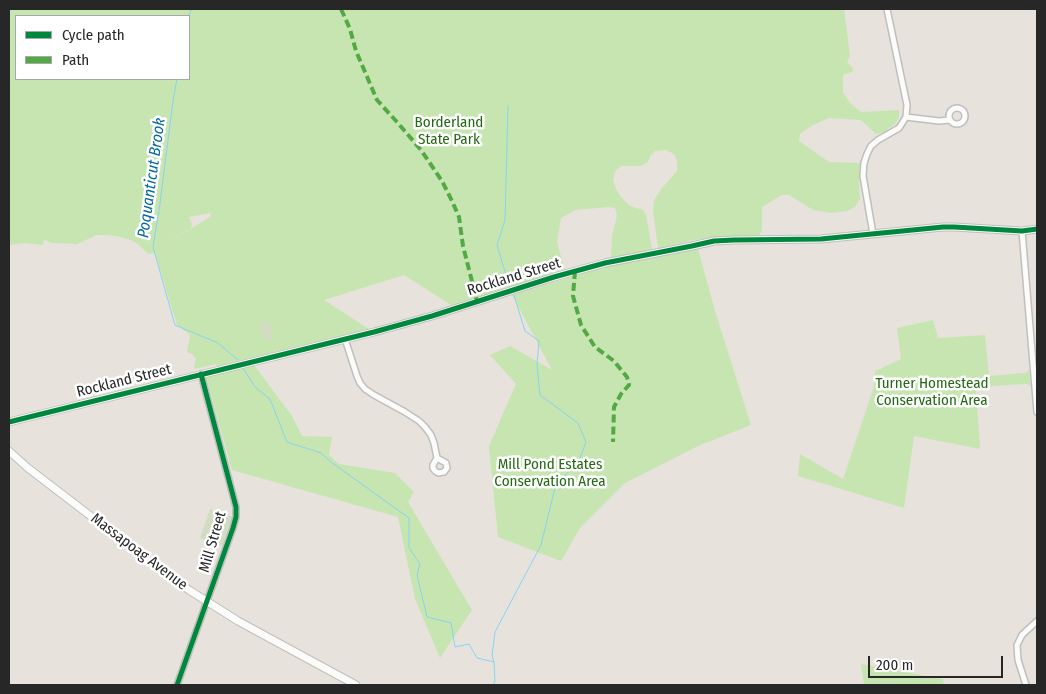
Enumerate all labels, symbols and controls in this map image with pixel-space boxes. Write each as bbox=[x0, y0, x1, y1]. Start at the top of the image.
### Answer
legend bbox=[15, 15, 190, 80]
text: Cycle path bbox=[62, 26, 125, 44]
text: Path bbox=[62, 51, 89, 69]
park label: Borderland State Park bbox=[415, 114, 483, 149]
water label: Poquanticut Brook bbox=[134, 117, 170, 239]
street label: Rockland Street bbox=[465, 254, 563, 300]
street label: Rockland Street bbox=[75, 361, 173, 401]
park label: Turner Homestead Conservation Area bbox=[875, 375, 989, 410]
park label: Mill Pond Estates Conservation Area bbox=[494, 456, 606, 491]
street label: Mill Street bbox=[196, 509, 230, 575]
street label: Massapoag Avenue bbox=[87, 510, 191, 594]
scale bar bbox=[871, 646, 1006, 678]
text: 200 m bbox=[876, 656, 913, 674]

